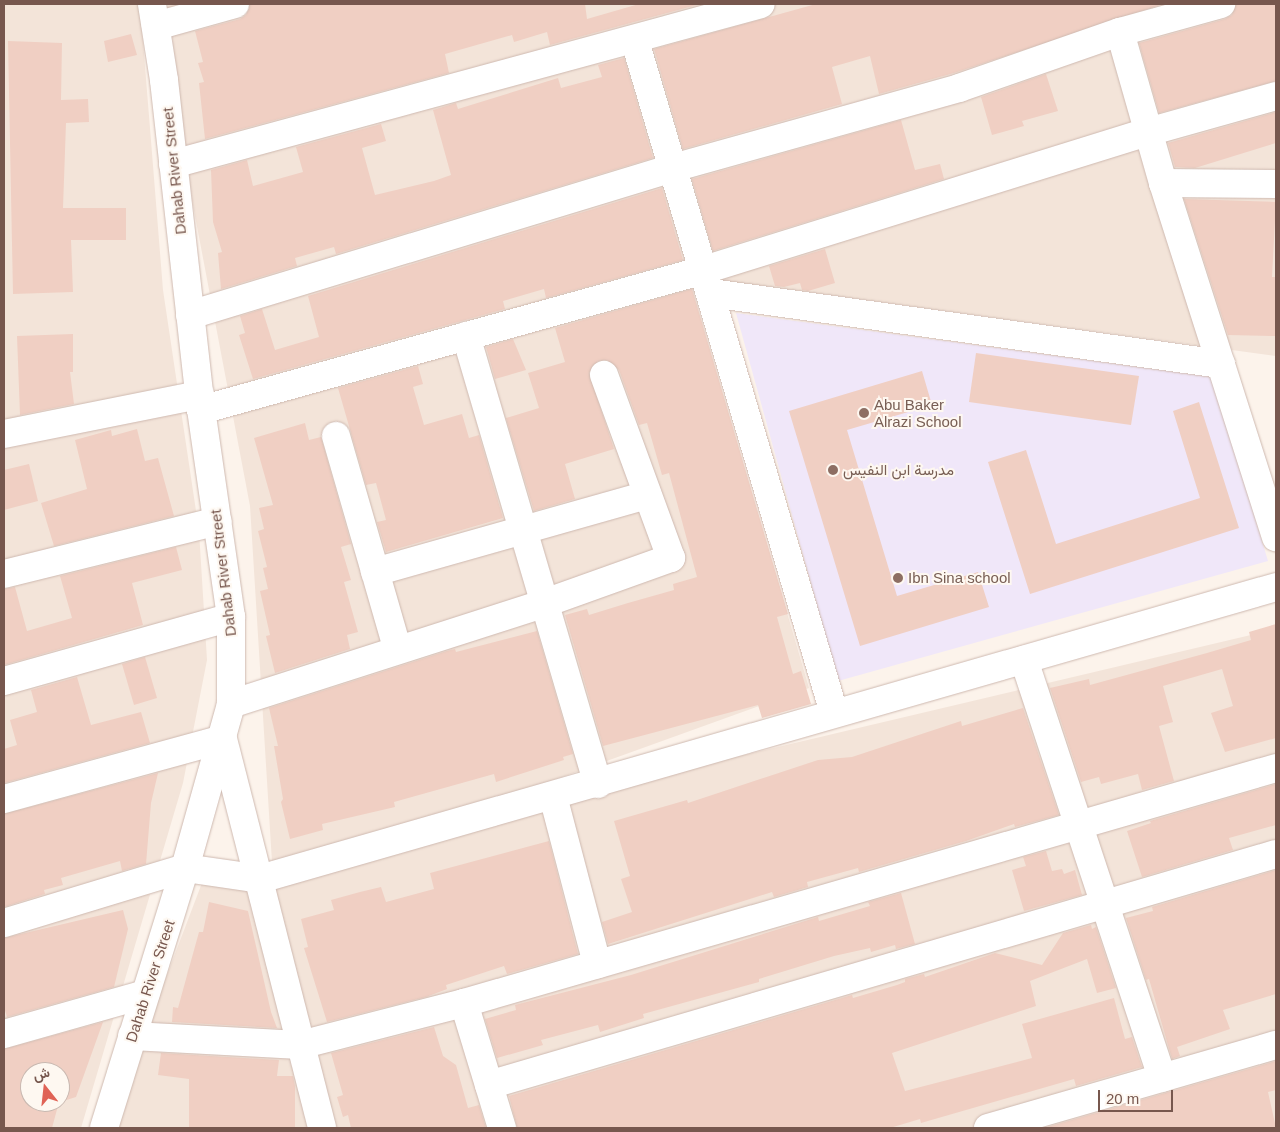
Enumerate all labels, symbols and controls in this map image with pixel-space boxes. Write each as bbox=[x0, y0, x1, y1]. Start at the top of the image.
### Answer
street label: Dahab River Street bbox=[158, 107, 190, 235]
place label: Abu Baker Alrazi School bbox=[874, 395, 962, 430]
marker: Abu Baker Alrazi School bbox=[858, 407, 870, 419]
place label: مدرسة ابن النفيس bbox=[843, 461, 954, 479]
marker: مدرسة ابن النفيس bbox=[827, 464, 839, 476]
street label: Dahab River Street bbox=[206, 509, 240, 637]
place label: Ibn Sina school bbox=[908, 569, 1011, 587]
marker: Ibn Sina school bbox=[892, 572, 904, 584]
street label: Dahab River Street bbox=[122, 918, 178, 1044]
north arrow bbox=[20, 1062, 70, 1112]
text: ش bbox=[31, 1064, 51, 1084]
scale bar bbox=[1100, 1080, 1175, 1112]
text: 20 m bbox=[1106, 1090, 1139, 1107]

